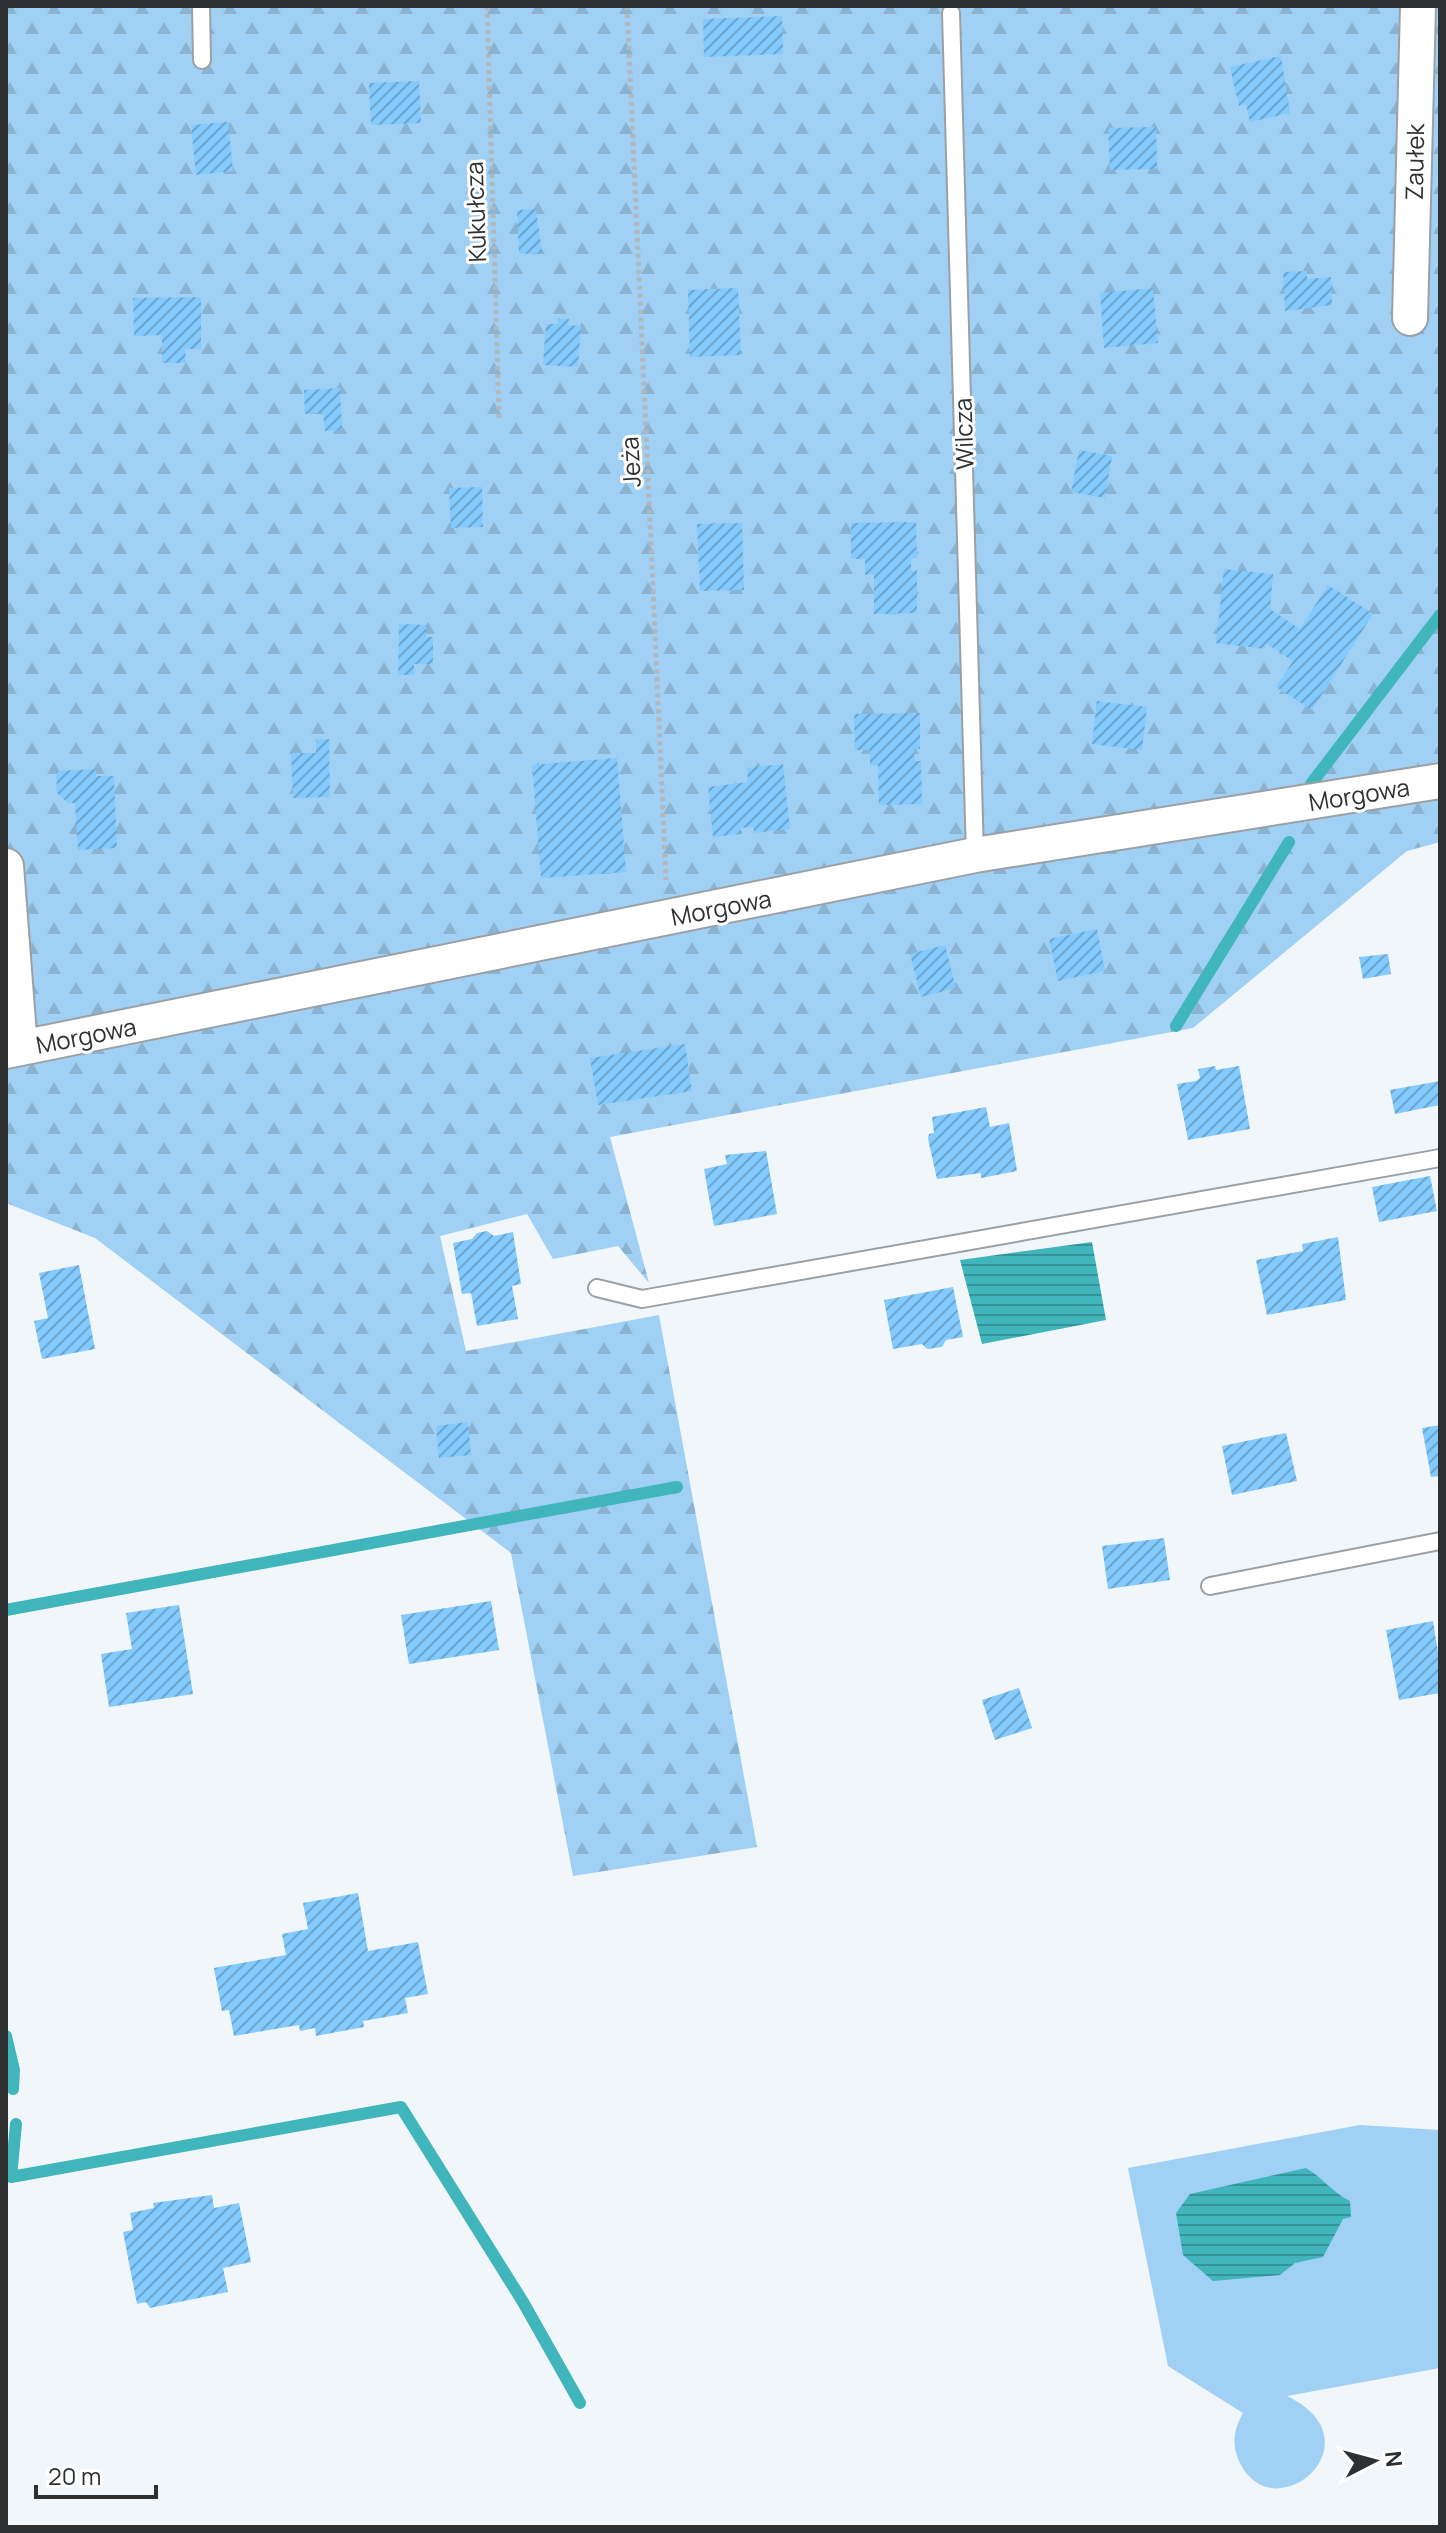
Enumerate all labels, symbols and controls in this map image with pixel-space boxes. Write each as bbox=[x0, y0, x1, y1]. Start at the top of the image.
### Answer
street label: Zaułek bbox=[1397, 122, 1431, 201]
street label: Kukułcza bbox=[457, 161, 493, 263]
street label: Wilcza bbox=[945, 398, 981, 470]
street label: Jeża bbox=[612, 436, 648, 488]
street label: Morgowa bbox=[1306, 770, 1412, 818]
street label: Morgowa bbox=[668, 881, 774, 933]
street label: Morgowa bbox=[33, 1009, 139, 1061]
north arrow bbox=[1334, 2421, 1414, 2501]
scale bar bbox=[36, 2449, 156, 2499]
text: N bbox=[1378, 2449, 1410, 2468]
text: 20 m bbox=[48, 2459, 101, 2492]

